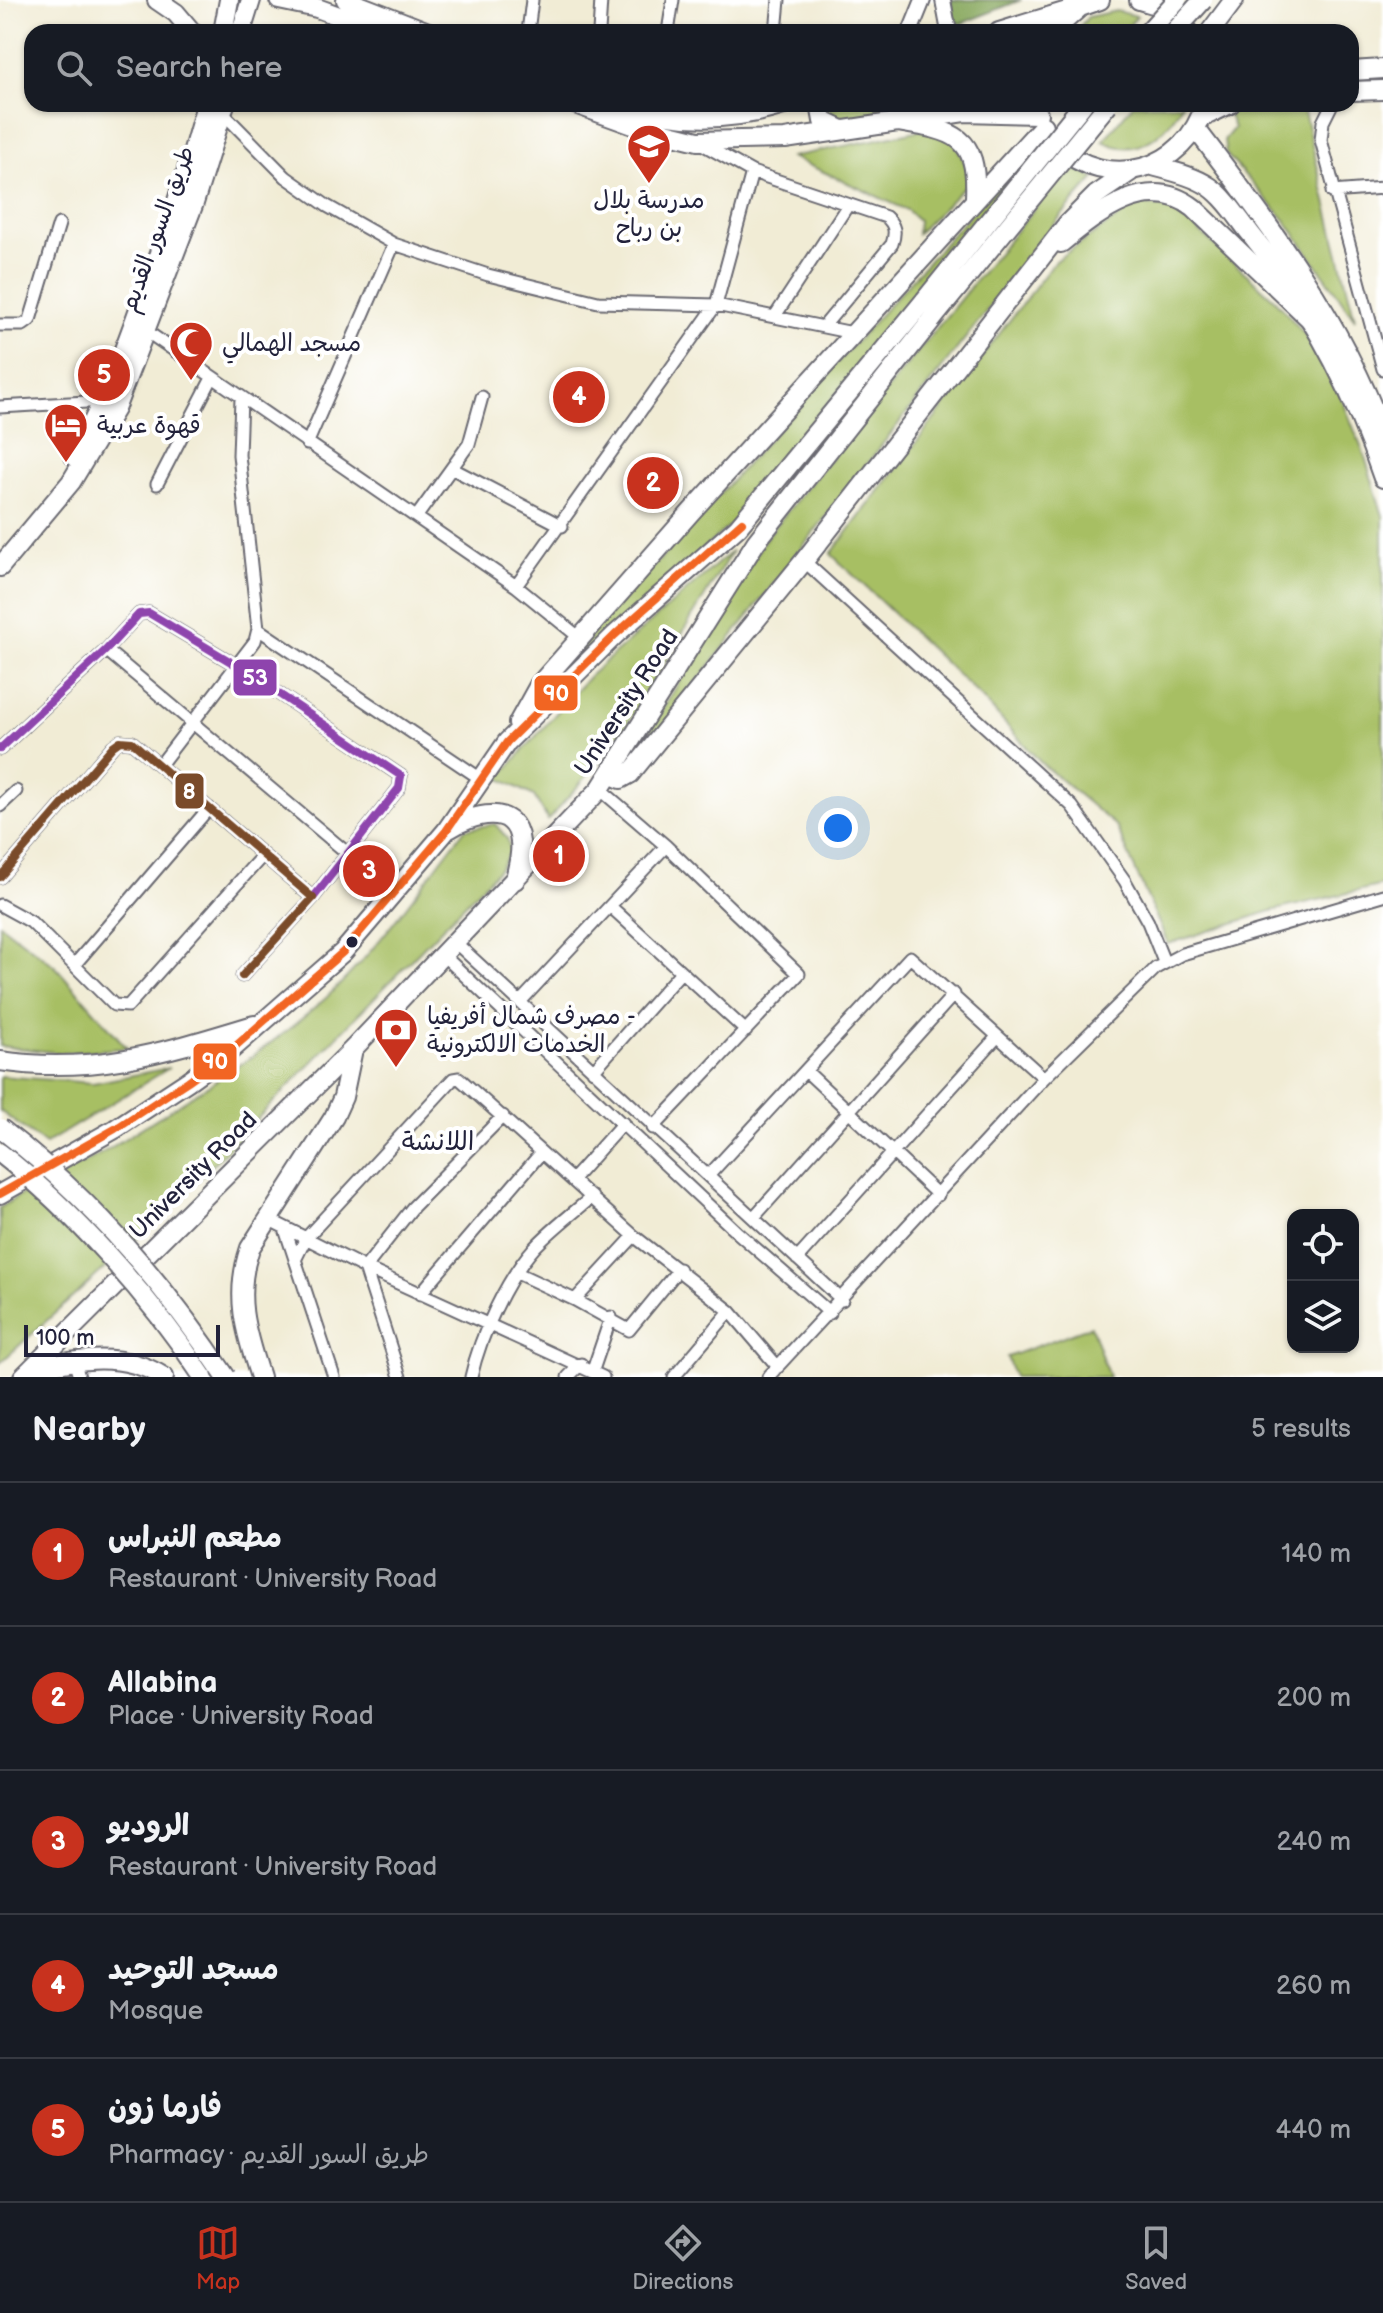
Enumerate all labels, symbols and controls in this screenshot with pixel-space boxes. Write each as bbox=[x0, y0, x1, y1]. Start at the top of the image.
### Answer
search box bbox=[24, 24, 1359, 112]
icon: search bbox=[52, 46, 96, 90]
text: Search here bbox=[116, 50, 282, 86]
school or university icon: مدرسة بلال بن رباح bbox=[625, 122, 673, 185]
street label: طريق السور القديم bbox=[114, 142, 204, 317]
place label: مدرسة بلال بن رباح bbox=[593, 186, 705, 243]
mosque icon: مسجد الهمالي bbox=[167, 319, 215, 382]
place label: مسجد الهمالي bbox=[222, 329, 361, 364]
pin: 5 bbox=[78, 345, 130, 405]
pin: 4 bbox=[553, 367, 605, 427]
hotel icon: قهوة عربية bbox=[42, 401, 90, 464]
place label: قهوة عربية bbox=[97, 411, 201, 441]
pin: 2 bbox=[627, 453, 679, 513]
street label: University Road bbox=[568, 624, 685, 781]
line badge: 53 bbox=[232, 658, 278, 697]
text: 53 bbox=[242, 665, 268, 692]
line badge: 90 bbox=[533, 674, 579, 712]
text: 90 bbox=[543, 681, 569, 708]
line badge: 8 bbox=[174, 772, 205, 810]
text: 8 bbox=[182, 779, 196, 806]
your location bbox=[818, 808, 858, 848]
pin: 1 bbox=[533, 826, 585, 886]
pin: 3 bbox=[343, 841, 395, 901]
unlabelled marker bbox=[344, 934, 360, 950]
place label: مصرف شمال أفريفيا - الخدمات الالكترونية bbox=[427, 1001, 635, 1059]
bank icon: مصرف شمال أفريفيا - الخدمات الالكترونية bbox=[372, 1006, 420, 1069]
line badge: 90 bbox=[192, 1042, 238, 1081]
text: 90 bbox=[202, 1049, 228, 1076]
street label: University Road bbox=[123, 1105, 263, 1245]
district label: اللانشة bbox=[402, 1127, 474, 1158]
map controls bbox=[1287, 1209, 1359, 1353]
button: locate bbox=[1287, 1209, 1359, 1281]
button: layers bbox=[1287, 1281, 1359, 1353]
scale bar bbox=[24, 1321, 220, 1357]
text: 100 m bbox=[36, 1325, 95, 1352]
text: Nearby bbox=[32, 1409, 146, 1450]
text: 5 results bbox=[1251, 1414, 1351, 1445]
text: مطعم النبراس bbox=[108, 1520, 282, 1556]
text: 1 bbox=[53, 1539, 63, 1570]
text: 140 m bbox=[1281, 1539, 1351, 1570]
text: Restaurant · University Road bbox=[108, 1564, 437, 1595]
text: Allabina bbox=[108, 1665, 218, 1701]
text: 2 bbox=[50, 1683, 66, 1714]
text: 200 m bbox=[1277, 1683, 1351, 1714]
text: Place · University Road bbox=[108, 1701, 374, 1732]
text: الروديو bbox=[108, 1808, 190, 1844]
text: 3 bbox=[50, 1827, 66, 1858]
text: 240 m bbox=[1276, 1827, 1351, 1858]
text: Restaurant · University Road bbox=[108, 1852, 437, 1883]
text: مسجد التوحيد bbox=[108, 1952, 279, 1988]
text: 4 bbox=[50, 1971, 66, 2002]
text: 260 m bbox=[1276, 1971, 1351, 2002]
text: Mosque bbox=[108, 1996, 203, 2027]
text: فارما زون bbox=[108, 2090, 222, 2126]
text: 5 bbox=[50, 2115, 66, 2146]
text: 440 m bbox=[1275, 2115, 1351, 2146]
text: Pharmacy · طريق السور القديم bbox=[108, 2140, 429, 2171]
tab: Map bbox=[196, 2221, 240, 2296]
tab: Directions bbox=[632, 2221, 733, 2296]
tab: Saved bbox=[1125, 2221, 1187, 2296]

